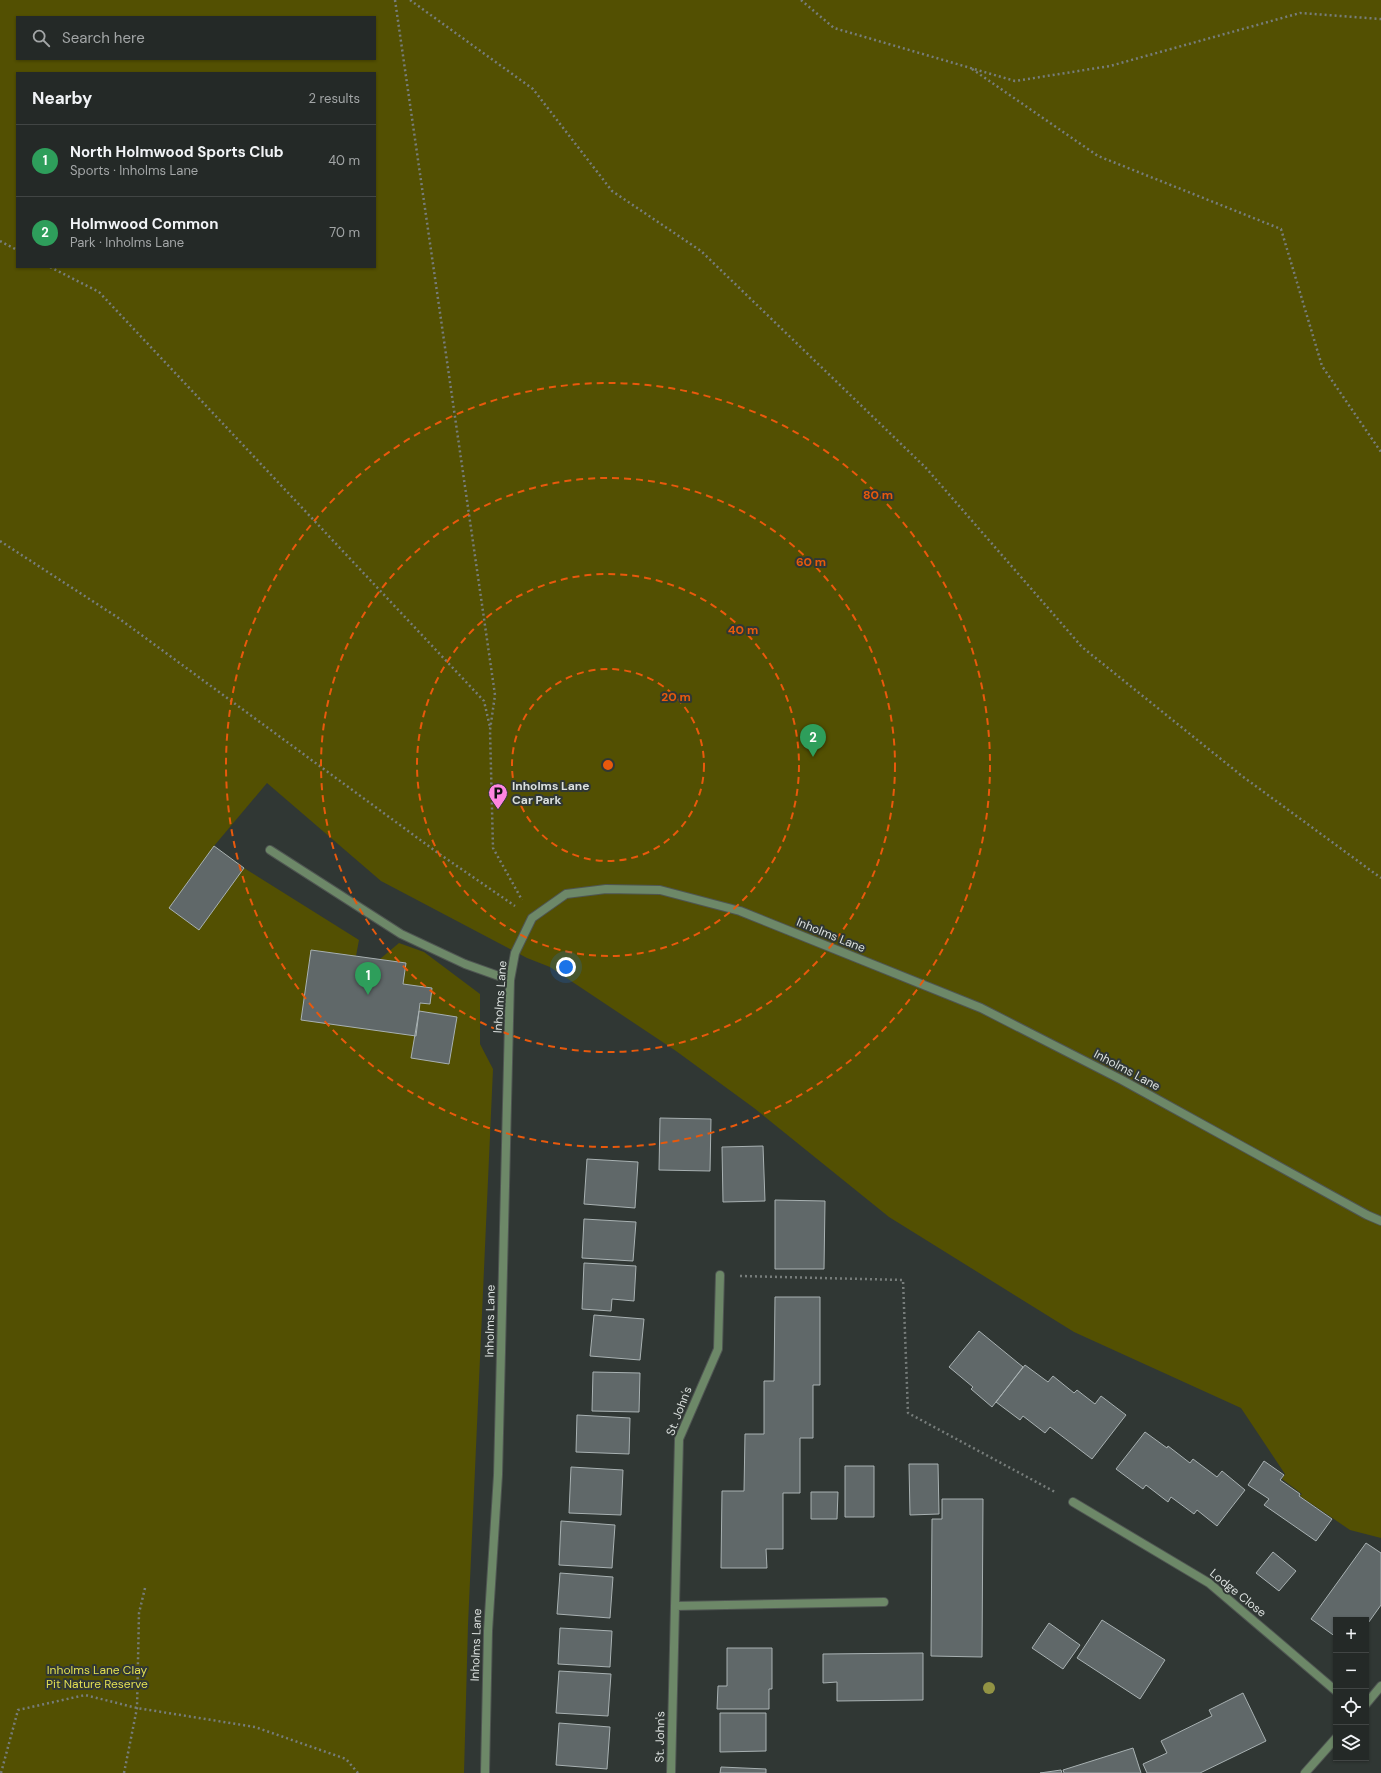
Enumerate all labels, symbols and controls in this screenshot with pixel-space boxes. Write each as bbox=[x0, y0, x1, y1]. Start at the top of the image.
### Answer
search box bbox=[16, 16, 376, 60]
icon: search bbox=[30, 27, 52, 49]
text: Search here bbox=[62, 28, 145, 48]
text: Nearby bbox=[32, 87, 92, 109]
text: 2 results bbox=[309, 90, 360, 107]
text: North Holmwood Sports Club bbox=[70, 142, 284, 162]
text: 1 bbox=[43, 152, 47, 169]
text: 40 m bbox=[328, 152, 360, 169]
text: Sports · Inholms Lane bbox=[70, 162, 198, 179]
text: Holmwood Common bbox=[70, 214, 219, 234]
text: 2 bbox=[41, 224, 49, 241]
text: 70 m bbox=[329, 224, 360, 241]
text: Park · Inholms Lane bbox=[70, 234, 184, 251]
text: 80 m bbox=[863, 487, 893, 503]
text: 60 m bbox=[796, 554, 826, 570]
text: 40 m bbox=[728, 622, 758, 638]
text: 20 m bbox=[661, 689, 691, 705]
pin: 2 bbox=[800, 724, 826, 757]
centre of rings bbox=[601, 758, 615, 772]
place label: Inholms Lane Car Park bbox=[512, 778, 589, 808]
parking icon: Inholms Lane Car Park bbox=[487, 782, 509, 810]
street label: Inholms Lane bbox=[794, 914, 868, 956]
your location bbox=[556, 957, 576, 977]
street label: Inholms Lane bbox=[489, 960, 511, 1034]
pin: 1 bbox=[355, 962, 381, 995]
street label: Inholms Lane bbox=[1091, 1046, 1163, 1094]
street label: Inholms Lane bbox=[481, 1284, 499, 1358]
street label: St. John's bbox=[662, 1384, 696, 1438]
street label: Lodge Close bbox=[1206, 1565, 1270, 1621]
street label: Inholms Lane bbox=[467, 1608, 485, 1682]
map controls bbox=[1333, 1617, 1369, 1761]
button: + bbox=[1333, 1617, 1369, 1653]
button: − bbox=[1333, 1653, 1369, 1689]
park label: Inholms Lane Clay Pit Nature Reserve bbox=[46, 1662, 148, 1692]
button: locate bbox=[1333, 1689, 1369, 1725]
street label: St. John's bbox=[652, 1711, 668, 1763]
button: layers bbox=[1333, 1725, 1369, 1761]

